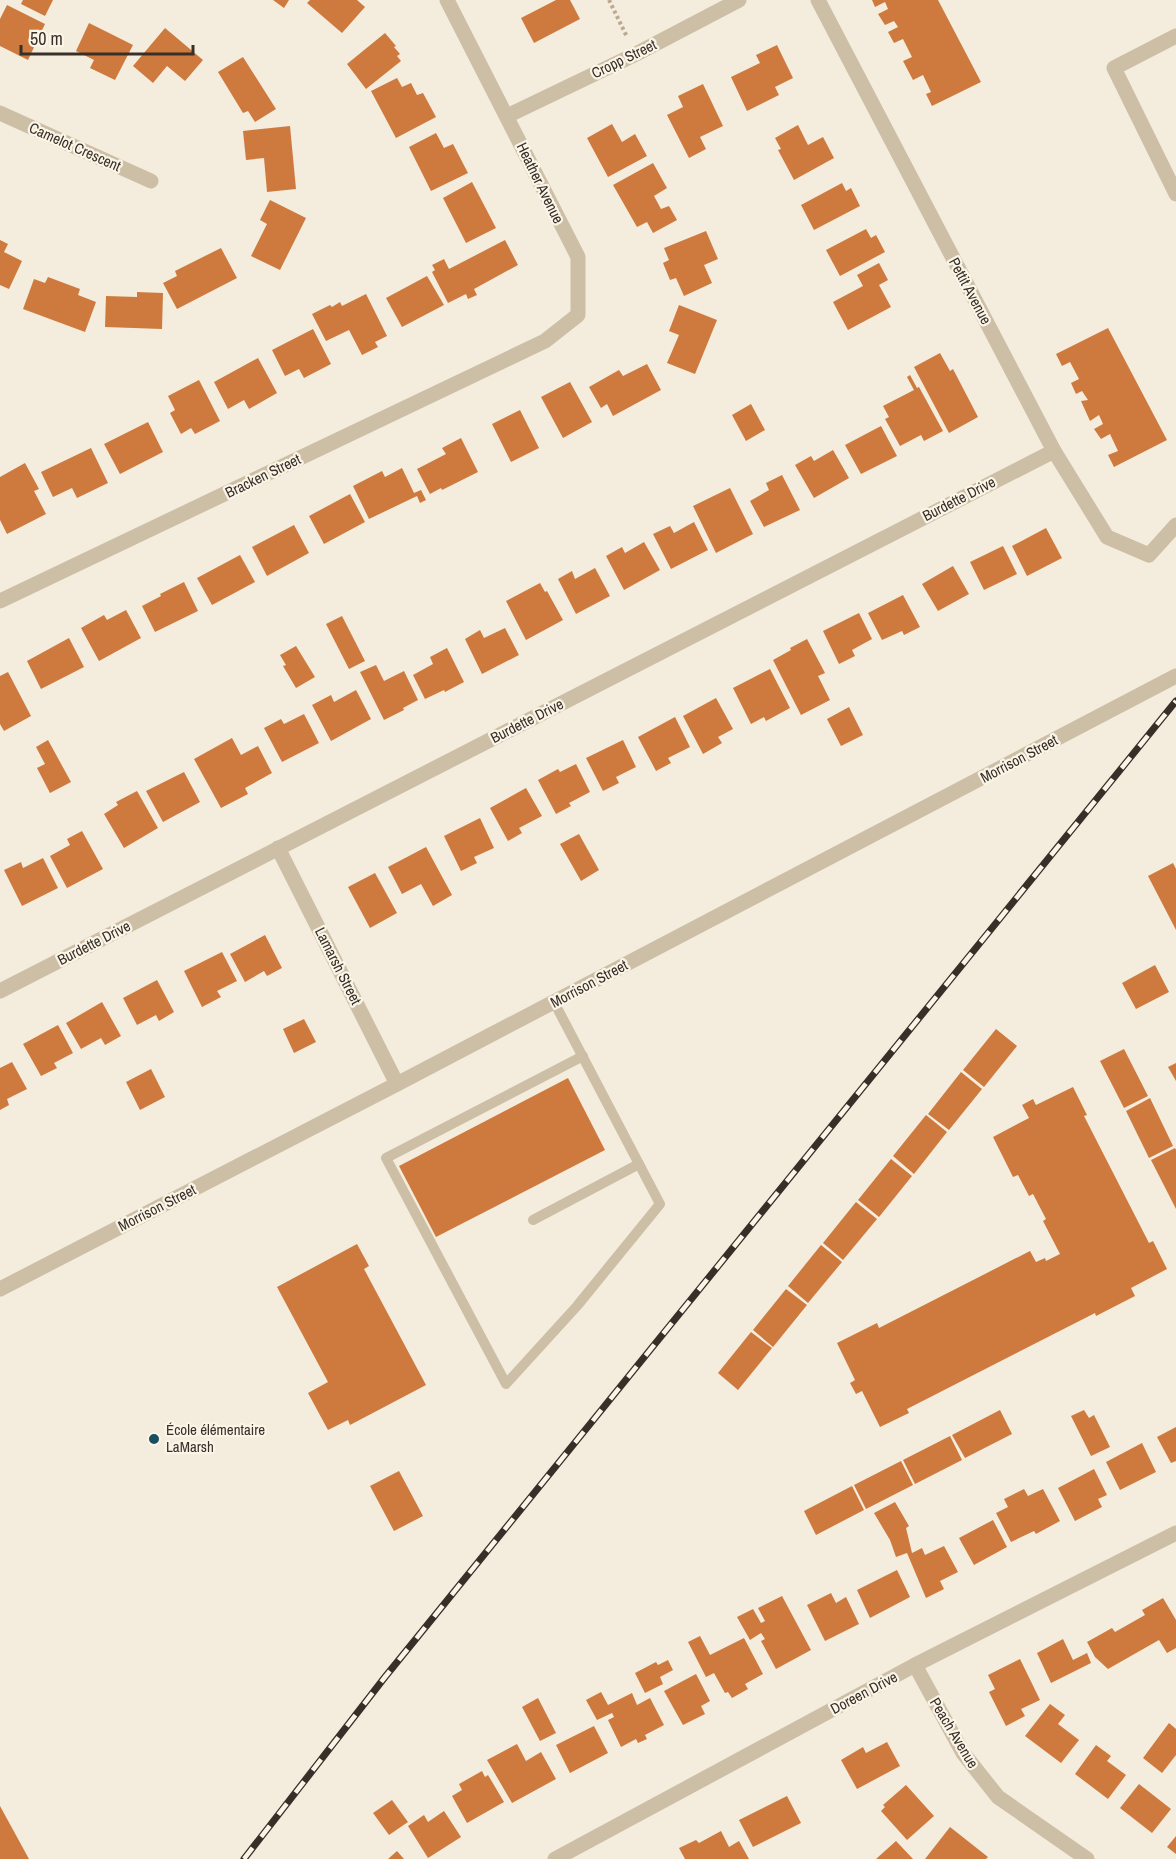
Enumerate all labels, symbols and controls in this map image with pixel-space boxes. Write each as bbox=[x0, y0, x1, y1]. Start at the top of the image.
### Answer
scale bar bbox=[21, 18, 194, 56]
text: 50 m bbox=[30, 26, 63, 51]
street label: Cropp Street bbox=[588, 34, 660, 83]
street label: Camelot Crescent bbox=[26, 117, 125, 176]
street label: Heather Avenue bbox=[512, 139, 569, 227]
street label: Pettit Avenue bbox=[944, 254, 997, 328]
street label: Bracken Street bbox=[222, 448, 304, 503]
street label: Burdette Drive bbox=[919, 471, 999, 526]
street label: Burdette Drive bbox=[487, 693, 567, 748]
street label: Morrison Street bbox=[976, 729, 1062, 788]
street label: Burdette Drive bbox=[54, 915, 134, 970]
street label: Lamarsh Street bbox=[310, 924, 367, 1009]
street label: Morrison Street bbox=[546, 954, 632, 1013]
street label: Morrison Street bbox=[114, 1179, 200, 1236]
place label: École élémentaire LaMarsh bbox=[166, 1419, 265, 1457]
marker: École élémentaire LaMarsh bbox=[147, 1432, 161, 1446]
street label: Doreen Drive bbox=[827, 1666, 901, 1719]
street label: Peach Avenue bbox=[925, 1693, 984, 1772]

